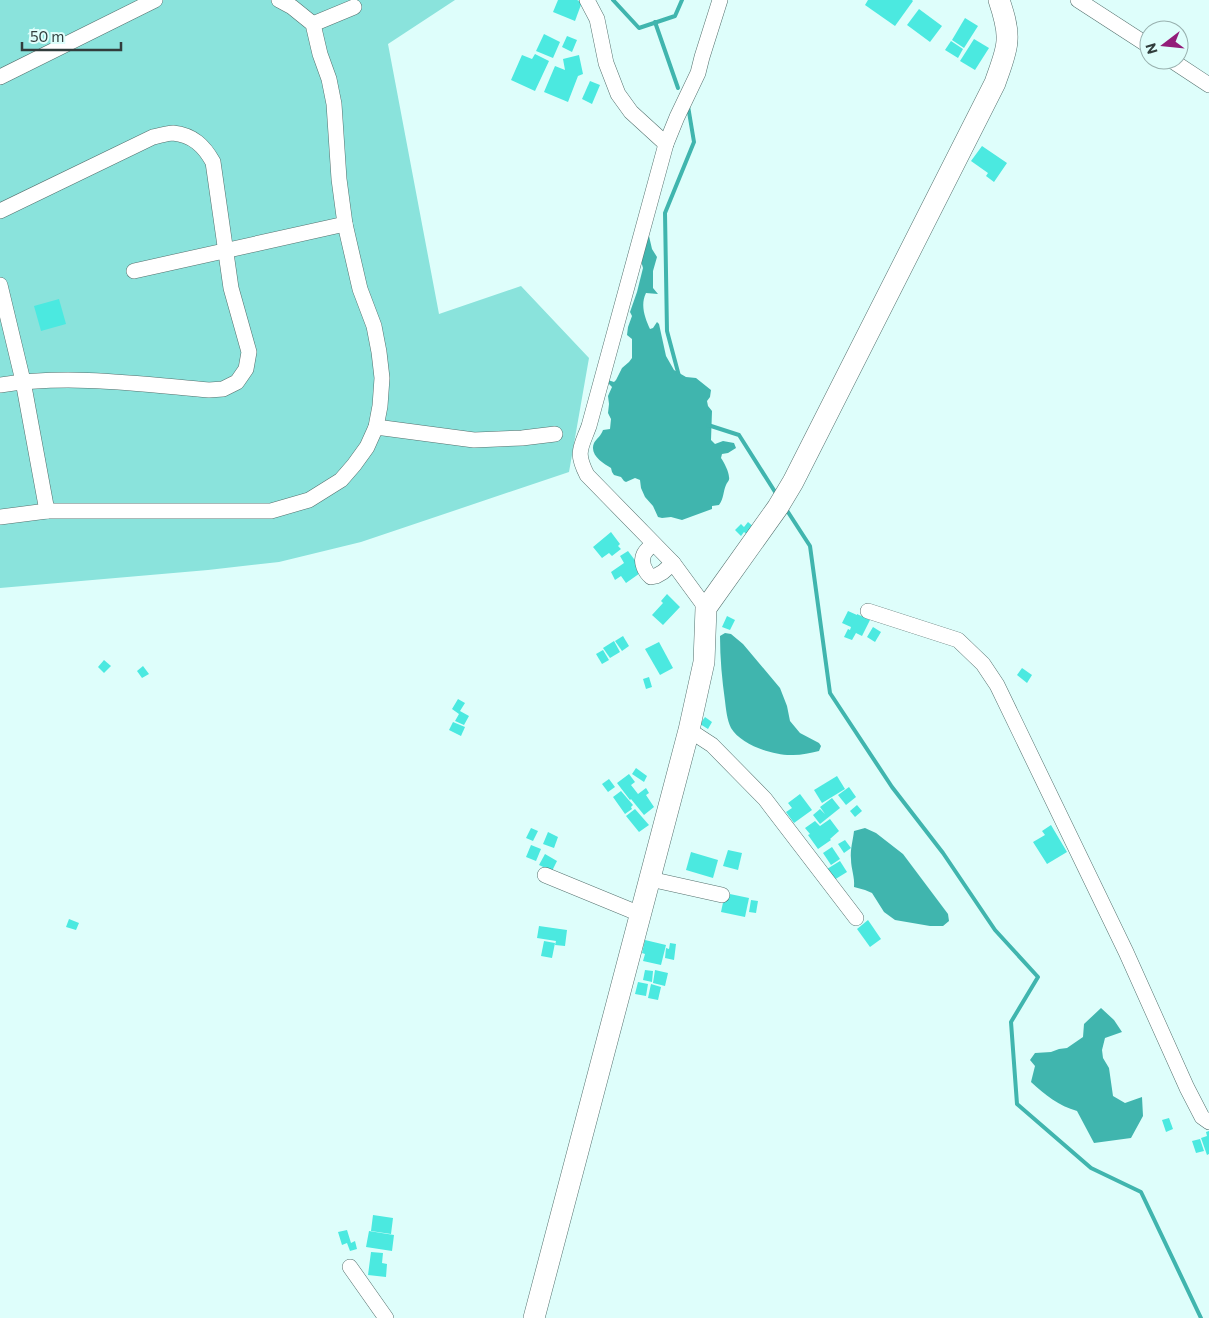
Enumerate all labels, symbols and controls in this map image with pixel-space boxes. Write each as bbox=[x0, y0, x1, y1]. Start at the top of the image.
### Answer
scale bar bbox=[22, 20, 121, 52]
north arrow bbox=[1139, 20, 1189, 70]
text: 50 m bbox=[30, 27, 64, 45]
text: N bbox=[1141, 41, 1161, 56]

